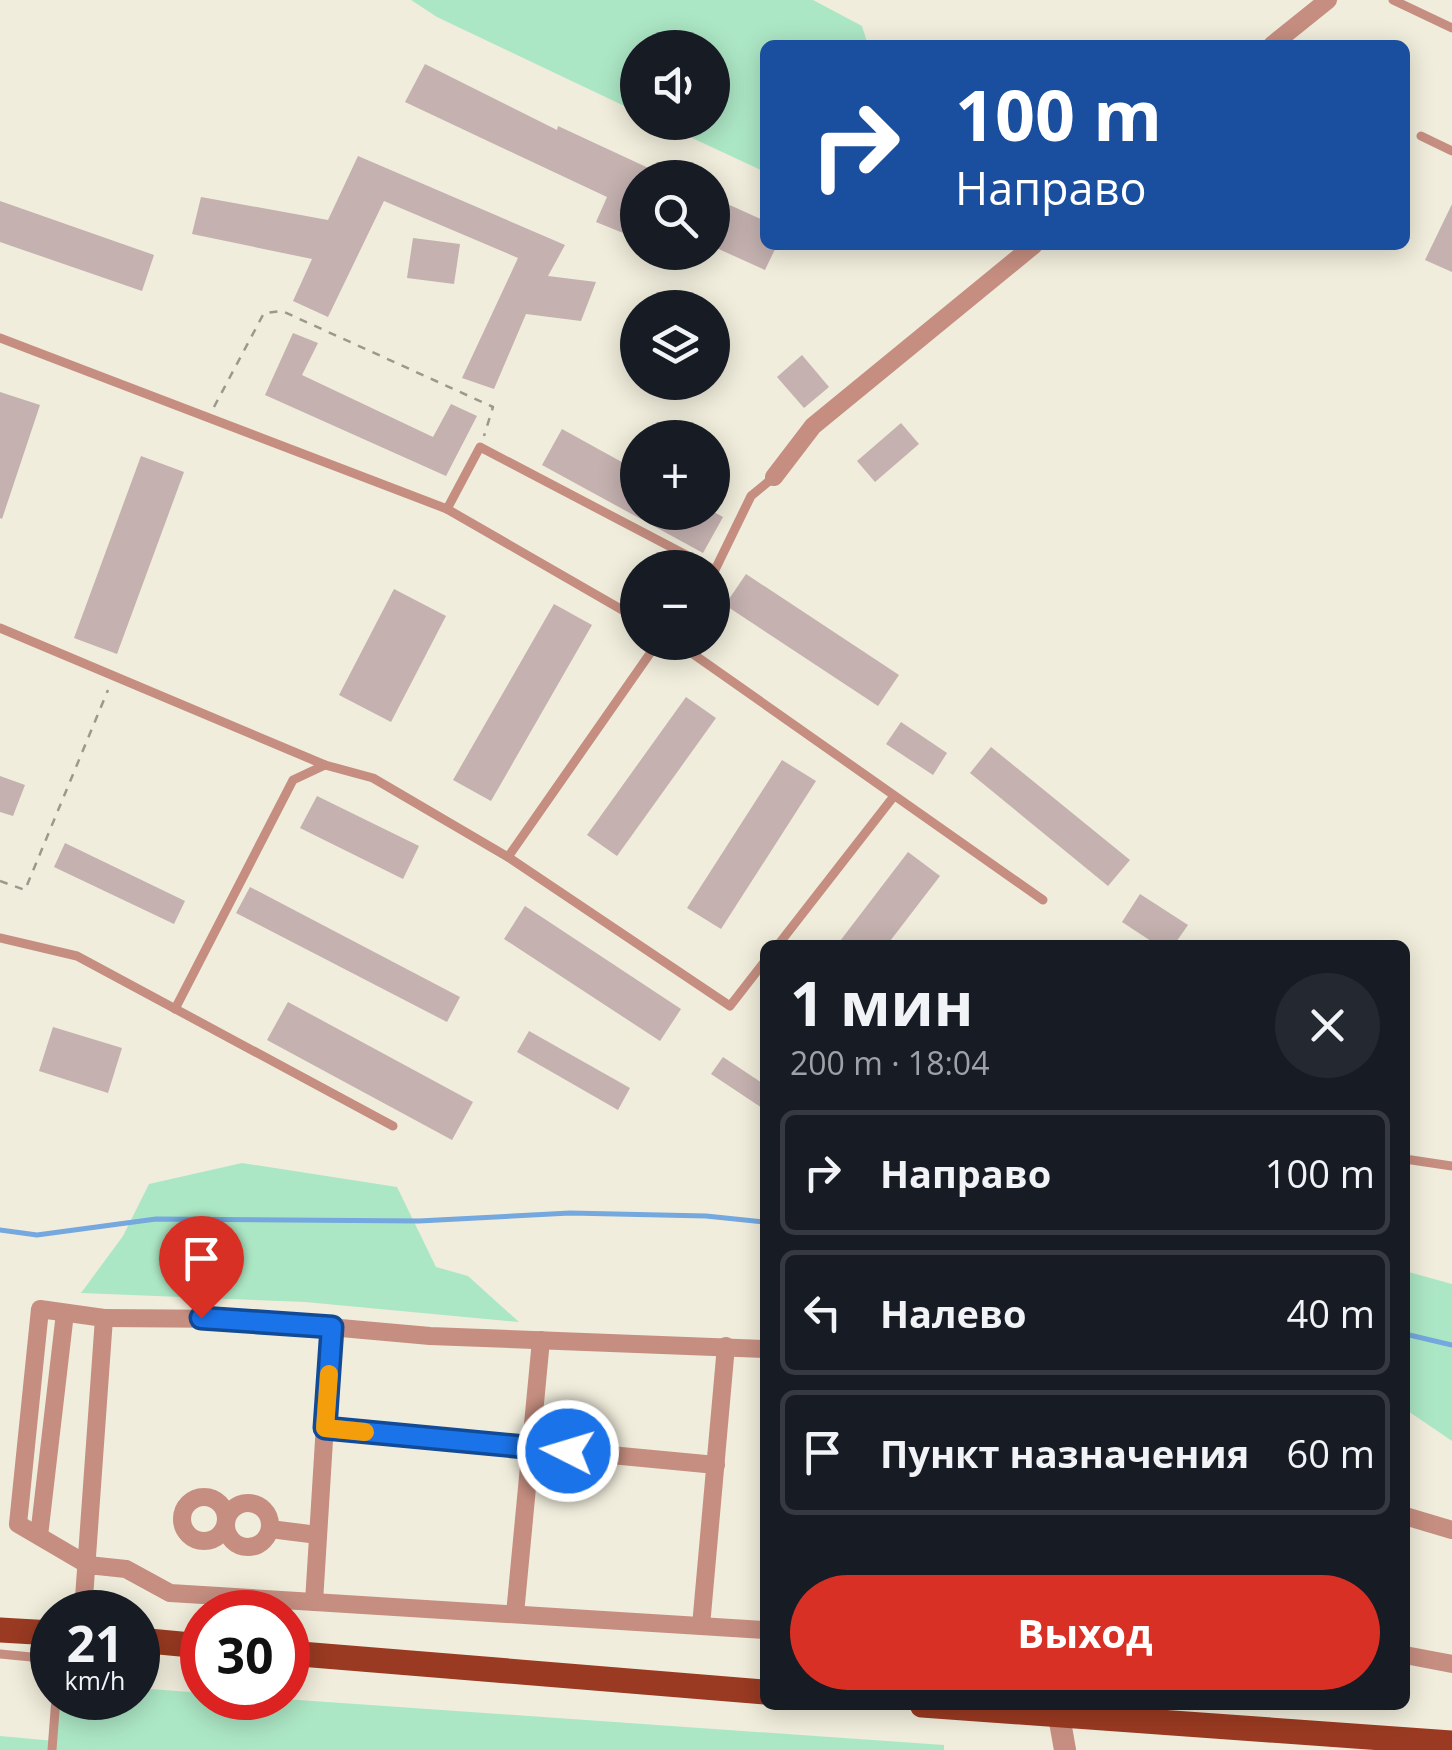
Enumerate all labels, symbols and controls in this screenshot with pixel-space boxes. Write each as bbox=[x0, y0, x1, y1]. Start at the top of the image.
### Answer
map controls bbox=[620, 30, 730, 660]
button: sound bbox=[620, 30, 730, 140]
text: 100 m bbox=[955, 66, 1162, 162]
icon: right bbox=[790, 80, 920, 210]
text: Направо bbox=[955, 157, 1147, 218]
button: search bbox=[620, 160, 730, 270]
button: layers bbox=[620, 290, 730, 400]
button: + bbox=[620, 420, 730, 530]
button: − bbox=[620, 550, 730, 660]
text: 1 мин bbox=[790, 962, 974, 1044]
button: close bbox=[1275, 973, 1380, 1078]
text: 200 m · 18:04 bbox=[790, 1041, 989, 1084]
icon: right bbox=[795, 1145, 850, 1200]
text: Направо bbox=[880, 1147, 1051, 1199]
text: 100 m bbox=[1265, 1147, 1375, 1199]
pin bbox=[159, 1216, 244, 1319]
icon: arrive bbox=[174, 1231, 229, 1286]
icon: left bbox=[795, 1285, 850, 1340]
text: Налево bbox=[880, 1287, 1026, 1339]
text: 40 m bbox=[1286, 1287, 1375, 1339]
position arrow bbox=[516, 1399, 620, 1503]
icon: arrive bbox=[795, 1425, 850, 1480]
text: Пункт назначения bbox=[880, 1427, 1249, 1479]
text: 60 m bbox=[1286, 1427, 1375, 1479]
button: Выход bbox=[790, 1575, 1380, 1690]
speed limit sign: 30 bbox=[180, 1590, 310, 1720]
text: 21 bbox=[66, 1609, 124, 1677]
text: km/h bbox=[65, 1663, 125, 1697]

